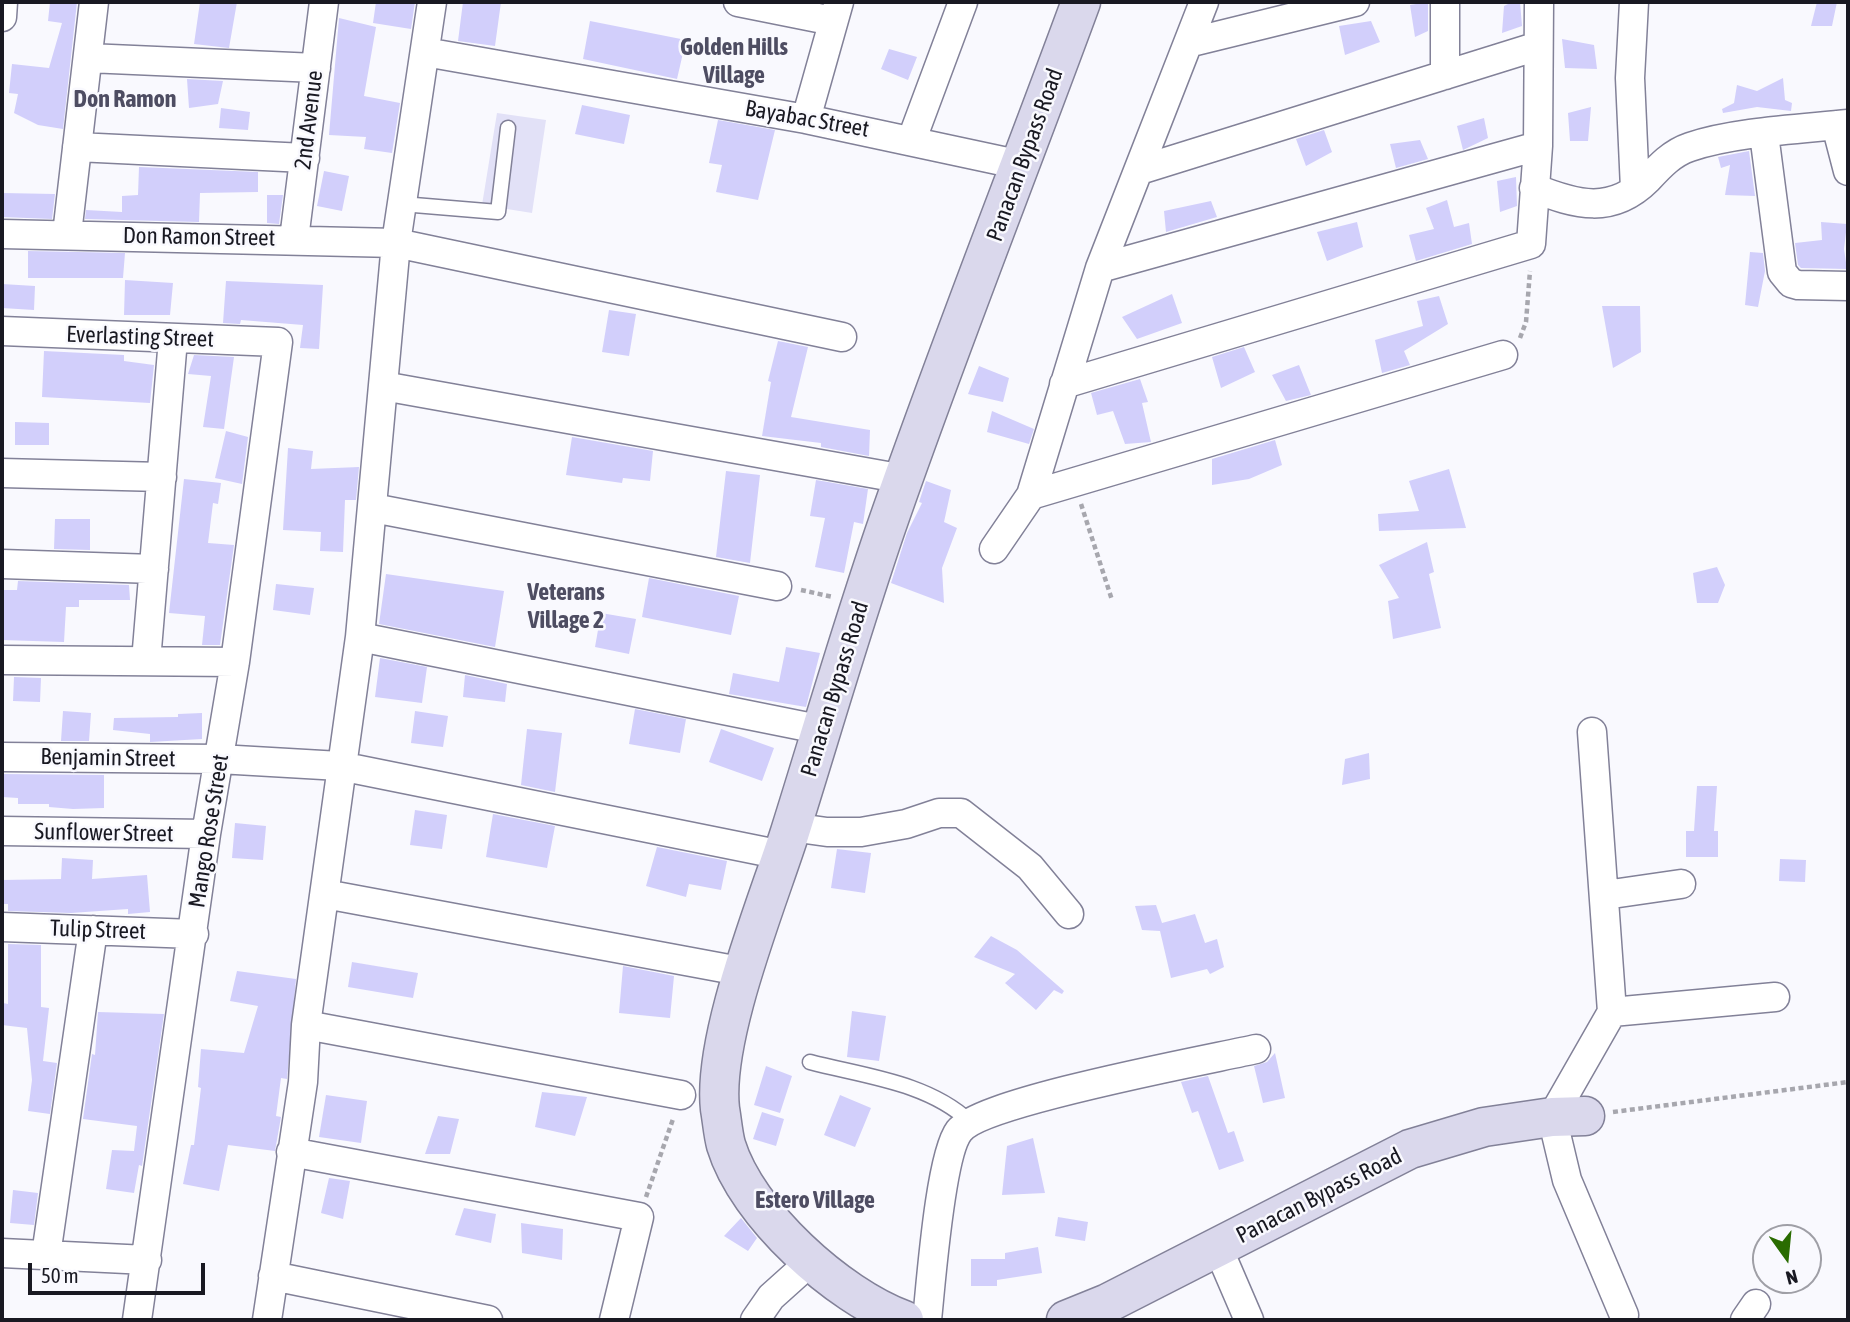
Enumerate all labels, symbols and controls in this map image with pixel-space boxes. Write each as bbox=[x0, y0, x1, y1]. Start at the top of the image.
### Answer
district label: Golden Hills Village bbox=[680, 33, 788, 89]
street label: Panacan Bypass Road bbox=[981, 65, 1069, 245]
street label: 2nd Avenue bbox=[289, 69, 329, 171]
district label: Don Ramon bbox=[73, 85, 177, 113]
street label: Bayabac Street bbox=[743, 95, 871, 143]
street label: Don Ramon Street bbox=[123, 222, 275, 252]
street label: Everlasting Street bbox=[66, 321, 214, 353]
district label: Veterans Village 2 bbox=[527, 578, 605, 634]
street label: Panacan Bypass Road bbox=[795, 598, 875, 780]
street label: Benjamin Street bbox=[40, 743, 176, 773]
street label: Mango Rose Street bbox=[183, 752, 235, 910]
street label: Sunflower Street bbox=[34, 818, 174, 848]
street label: Tulip Street bbox=[50, 915, 146, 945]
street label: Panacan Bypass Road bbox=[1232, 1142, 1406, 1250]
district label: Estero Village bbox=[755, 1186, 875, 1214]
north arrow bbox=[1752, 1224, 1822, 1294]
scale bar bbox=[32, 1248, 208, 1292]
text: 50 m bbox=[41, 1263, 79, 1287]
text: N bbox=[1784, 1265, 1800, 1289]

